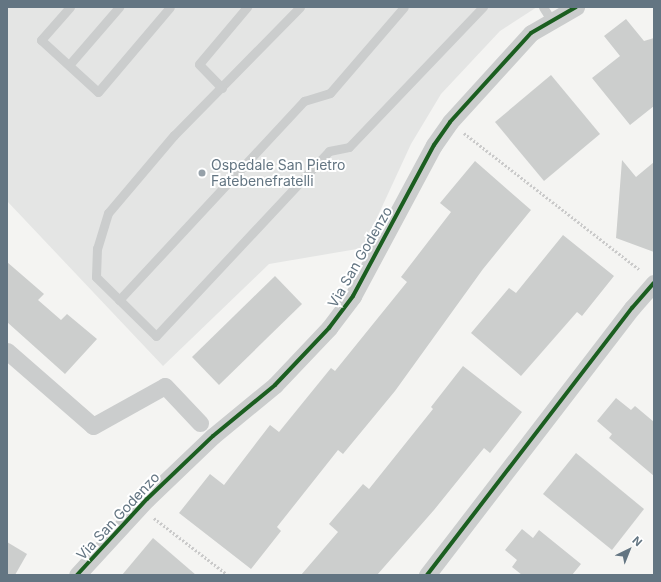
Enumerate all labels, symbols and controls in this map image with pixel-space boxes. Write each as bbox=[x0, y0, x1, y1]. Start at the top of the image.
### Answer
place label: Ospedale San Pietro Fatebenefratelli bbox=[211, 157, 345, 190]
marker: Ospedale San Pietro Fatebenefratelli bbox=[196, 167, 208, 179]
street label: Via San Godenzo bbox=[324, 204, 396, 310]
street label: Via San Godenzo bbox=[73, 469, 163, 563]
north arrow bbox=[609, 530, 649, 570]
text: N bbox=[629, 533, 645, 549]

